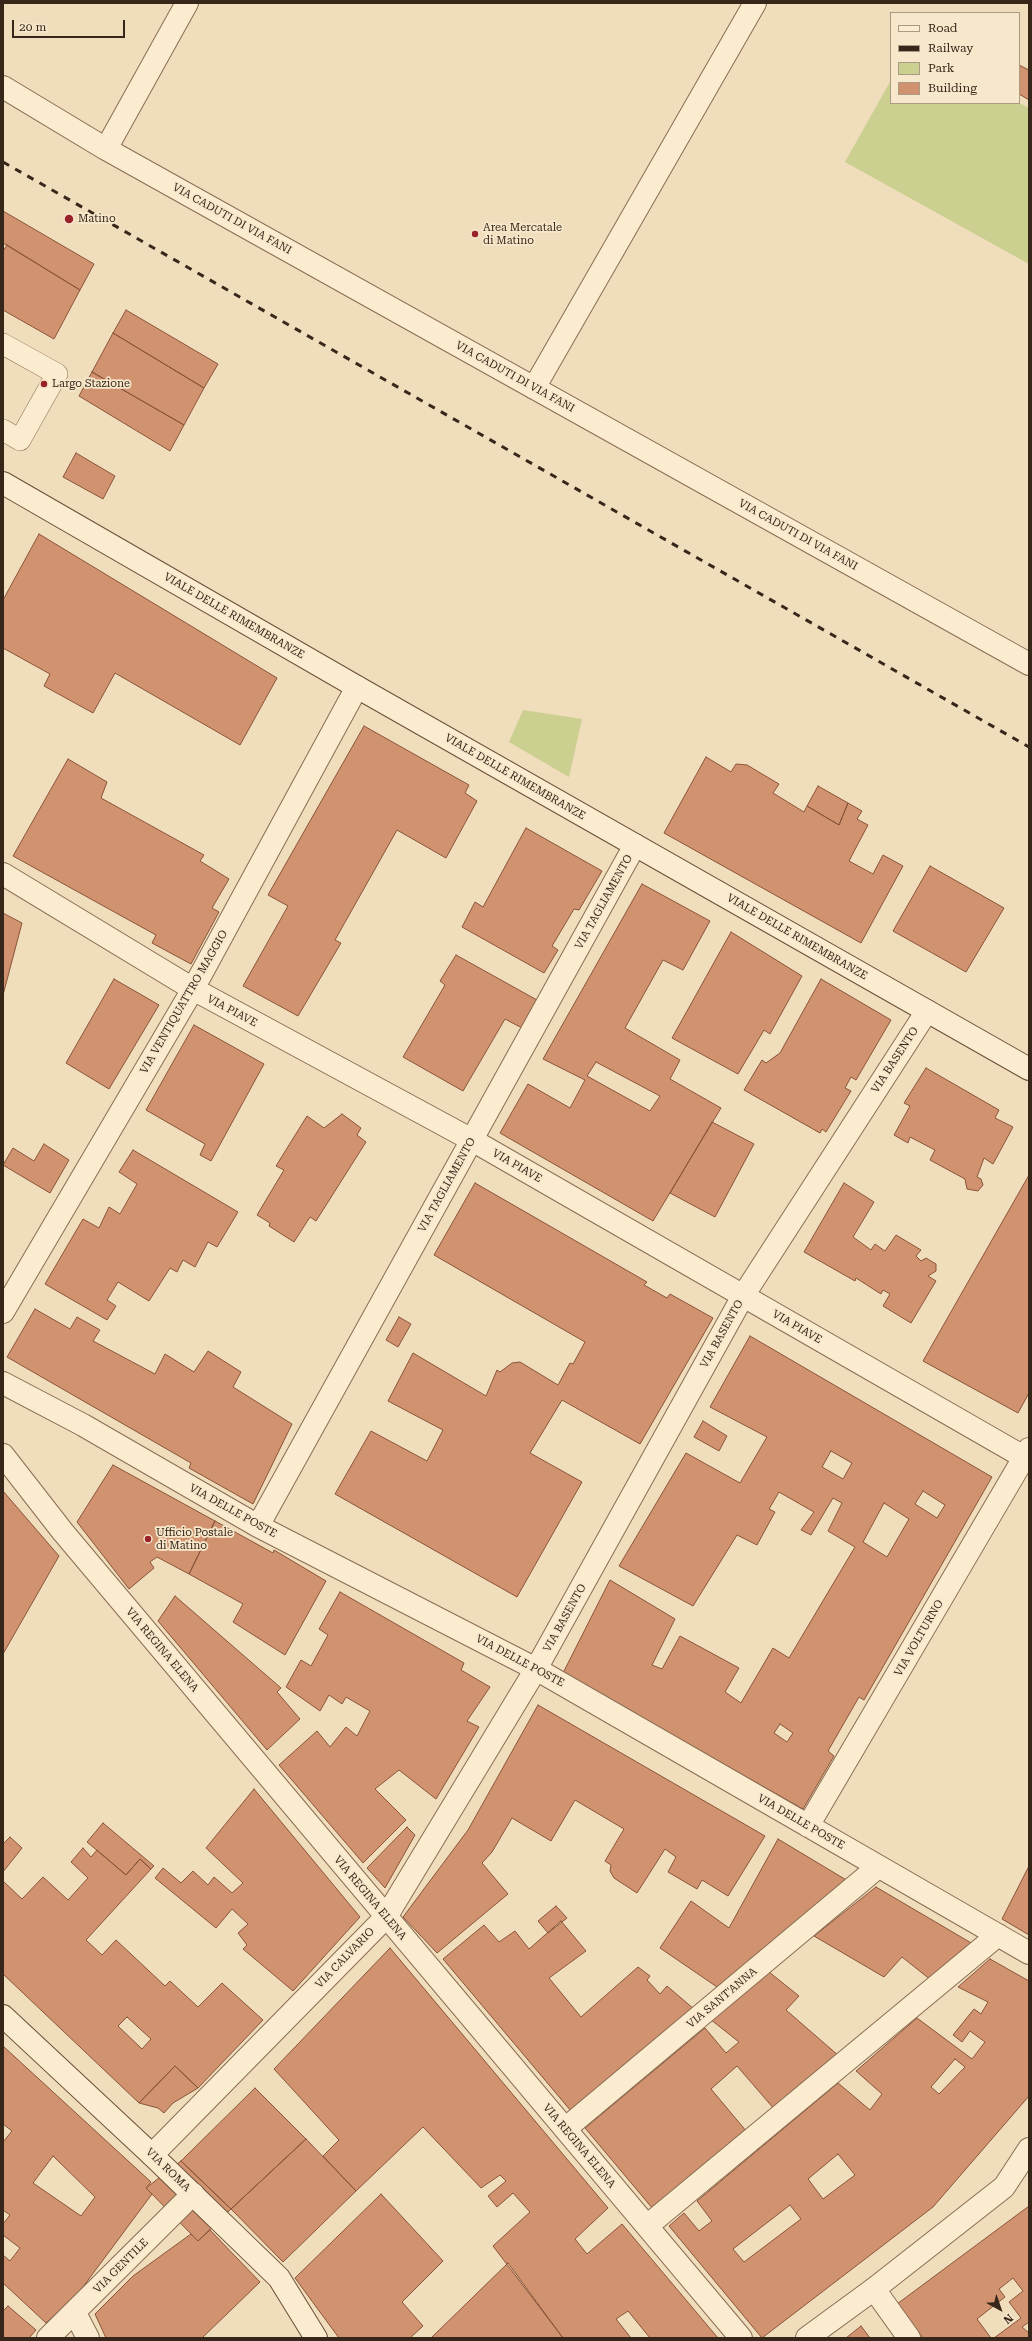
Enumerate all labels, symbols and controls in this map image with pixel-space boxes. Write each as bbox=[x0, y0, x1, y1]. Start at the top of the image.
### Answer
scale bar bbox=[14, 12, 127, 38]
legend bbox=[890, 12, 1020, 104]
text: 20 m bbox=[19, 20, 46, 34]
text: Road bbox=[928, 21, 957, 35]
text: Railway bbox=[928, 41, 973, 55]
text: Park bbox=[928, 61, 954, 75]
text: Building bbox=[928, 81, 977, 95]
street label: VIA CADUTI DI VIA FANI bbox=[170, 181, 294, 257]
place label: Matino bbox=[78, 212, 116, 226]
marker: Matino bbox=[63, 213, 75, 225]
place label: Area Mercatale di Matino bbox=[483, 221, 562, 247]
marker: Area Mercatale di Matino bbox=[470, 229, 480, 239]
street label: VIA CADUTI DI VIA FANI bbox=[453, 339, 577, 415]
place label: Largo Stazione bbox=[52, 377, 130, 391]
marker: Largo Stazione bbox=[39, 379, 49, 389]
street label: VIA CADUTI DI VIA FANI bbox=[736, 497, 860, 573]
street label: VIALE DELLE RIMEMBRANZE bbox=[161, 570, 307, 662]
street label: VIALE DELLE RIMEMBRANZE bbox=[442, 731, 588, 823]
street label: VIA TAGLIAMENTO bbox=[573, 852, 635, 952]
street label: VIALE DELLE RIMEMBRANZE bbox=[724, 891, 870, 983]
street label: VIA VENTIQUATTRO MAGGIO bbox=[137, 928, 231, 1076]
street label: VIA PIAVE bbox=[205, 992, 259, 1030]
street label: VIA BASENTO bbox=[869, 1025, 921, 1095]
street label: VIA TAGLIAMENTO bbox=[416, 1135, 478, 1235]
street label: VIA PIAVE bbox=[490, 1146, 544, 1186]
street label: VIA BASENTO bbox=[698, 1298, 746, 1370]
street label: VIA PIAVE bbox=[770, 1307, 824, 1347]
street label: VIA DELLE POSTE bbox=[187, 1481, 279, 1541]
place label: Ufficio Postale di Matino bbox=[156, 1526, 233, 1552]
marker: Ufficio Postale di Matino bbox=[143, 1534, 153, 1544]
street label: VIA BASENTO bbox=[541, 1582, 589, 1654]
street label: VIA VOLTURNO bbox=[892, 1597, 946, 1679]
street label: VIA REGINA ELENA bbox=[123, 1605, 201, 1695]
street label: VIA DELLE POSTE bbox=[473, 1632, 567, 1690]
street label: VIA DELLE POSTE bbox=[755, 1792, 847, 1852]
street label: VIA REGINA ELENA bbox=[331, 1853, 409, 1943]
street label: VIA CALVARIO bbox=[313, 1925, 377, 1991]
street label: VIA SANT'ANNA bbox=[684, 1965, 760, 2031]
street label: VIA REGINA ELENA bbox=[540, 2101, 618, 2191]
street label: VIA ROMA bbox=[143, 2146, 193, 2194]
street label: VIA GENTILE bbox=[91, 2236, 151, 2296]
north arrow bbox=[980, 2289, 1020, 2329]
text: N bbox=[1001, 2311, 1015, 2326]

